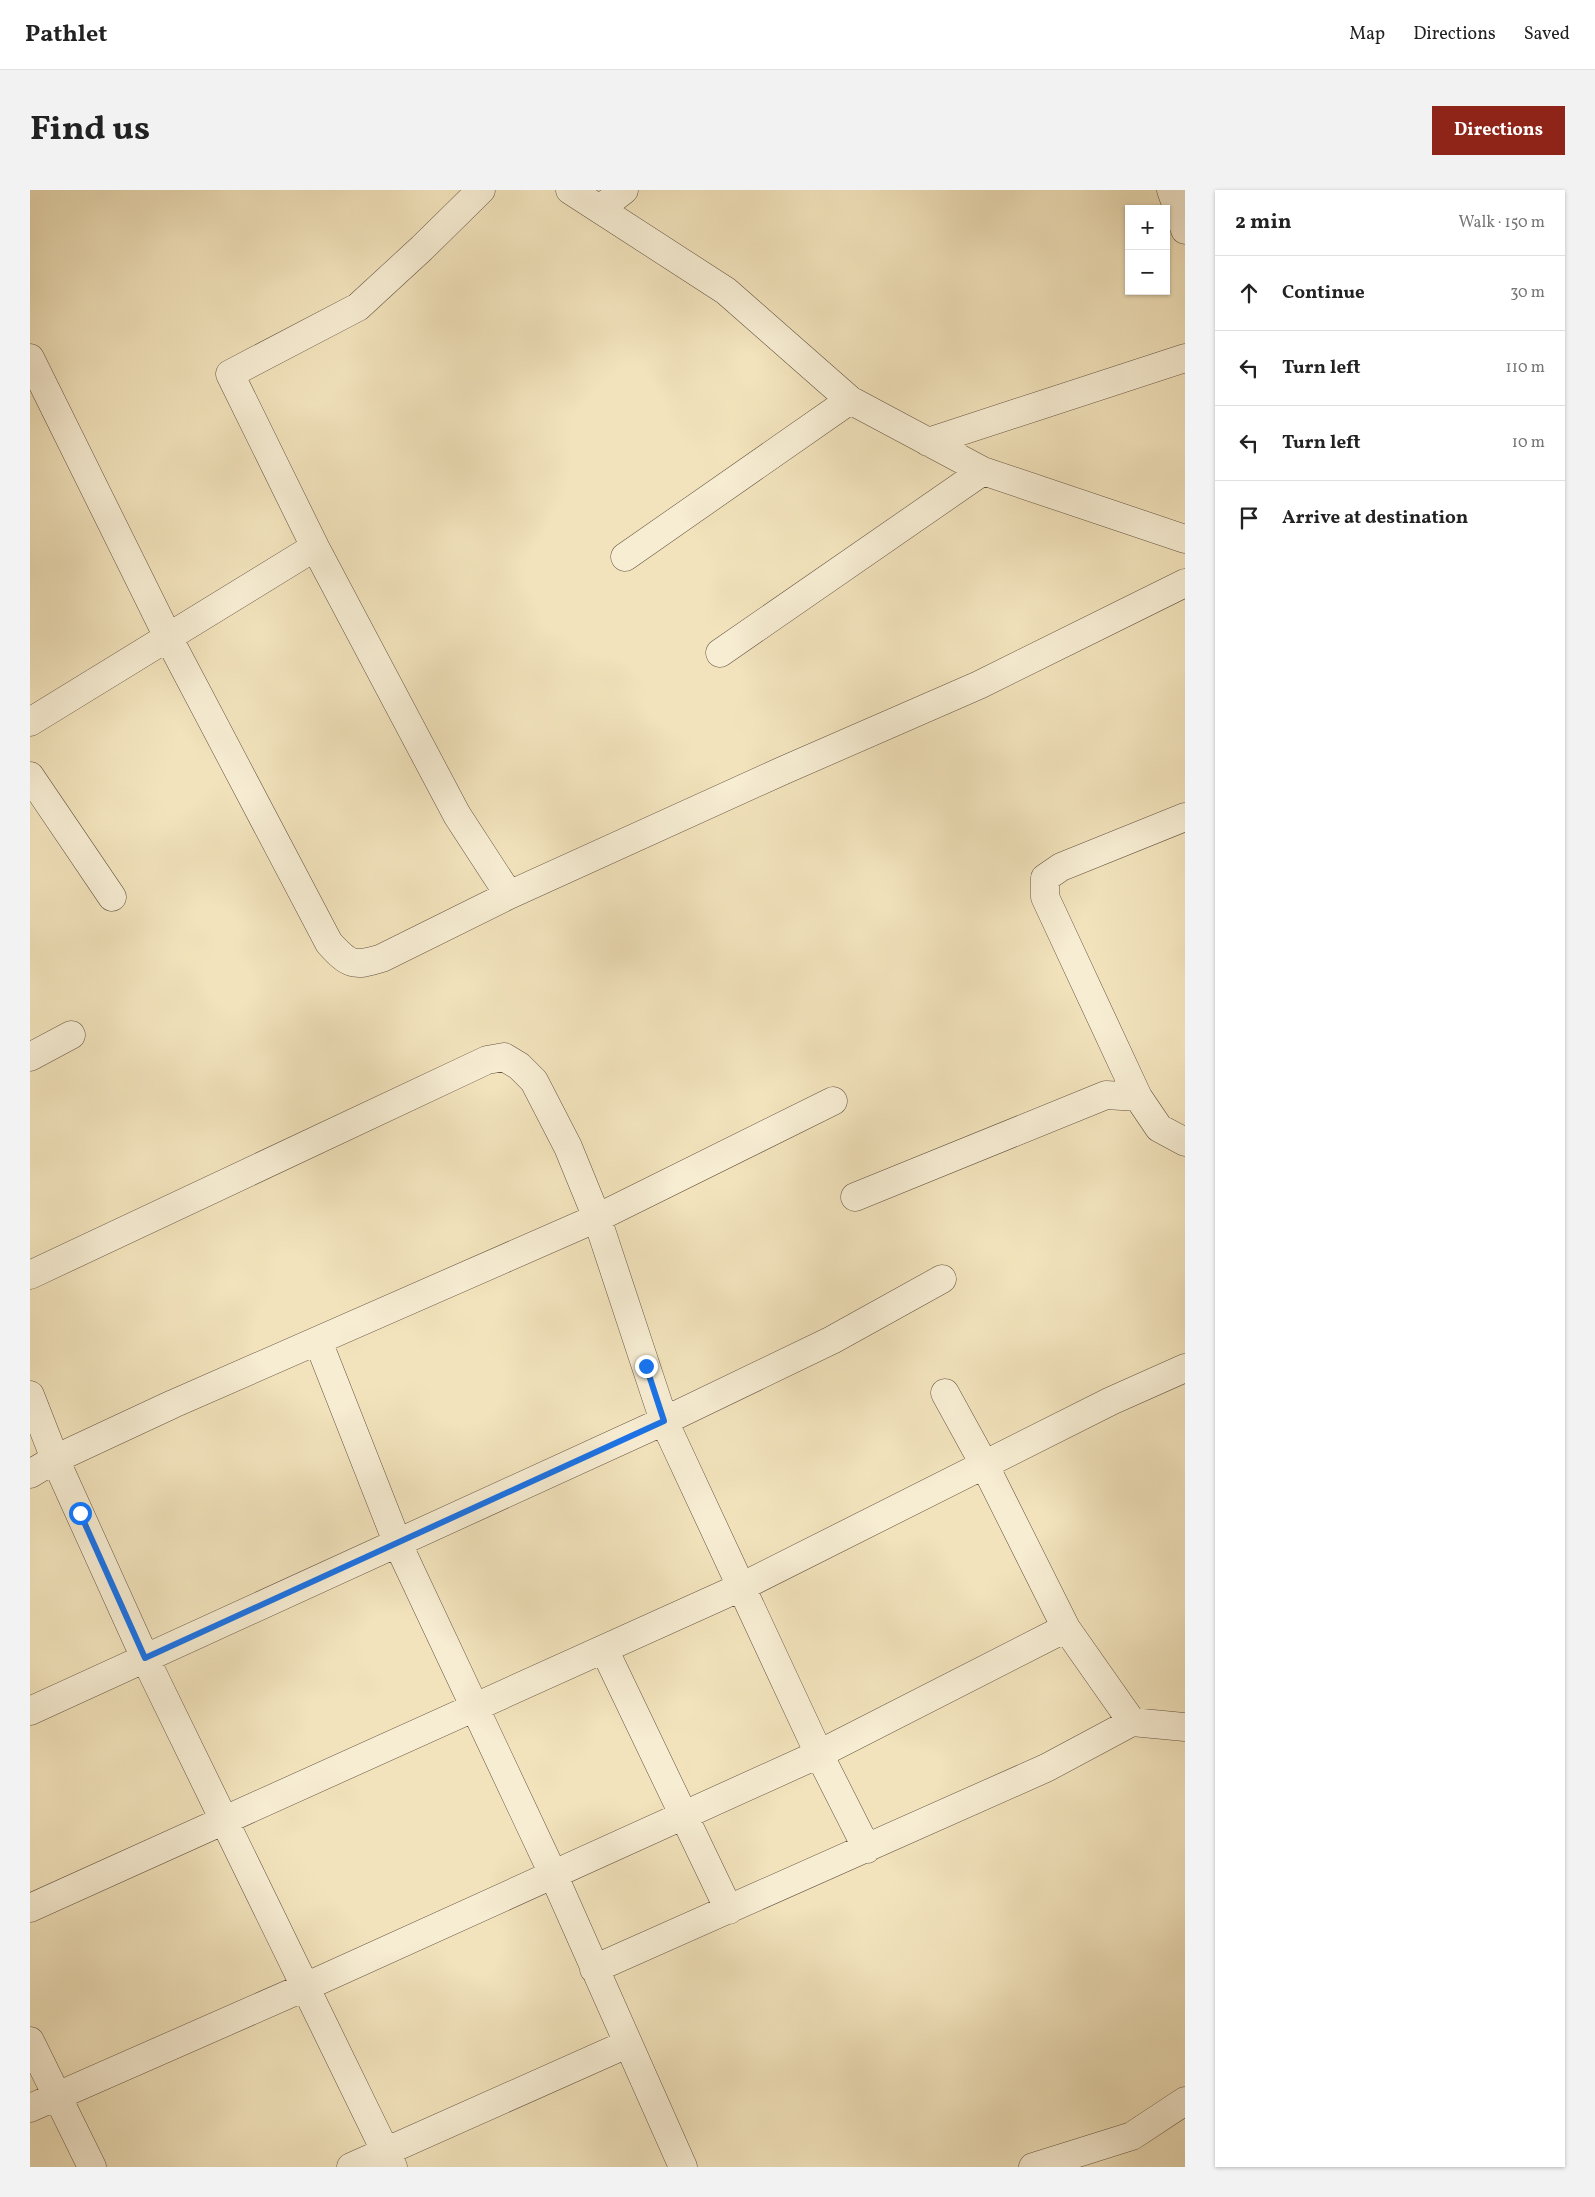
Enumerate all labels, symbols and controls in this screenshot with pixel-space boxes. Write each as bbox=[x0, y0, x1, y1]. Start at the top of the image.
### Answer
text: Pathlet bbox=[25, 18, 107, 52]
text: Map bbox=[1349, 22, 1385, 47]
text: Directions bbox=[1413, 22, 1496, 47]
text: Saved bbox=[1524, 22, 1570, 47]
text: Find us bbox=[30, 106, 150, 154]
button: Directions bbox=[1432, 106, 1565, 155]
map controls bbox=[1125, 205, 1170, 295]
button: + bbox=[1125, 205, 1170, 250]
text: 2 min bbox=[1235, 208, 1292, 237]
text: Walk · 150 m bbox=[1459, 212, 1545, 234]
button: − bbox=[1125, 250, 1170, 295]
icon: ahead bbox=[1235, 279, 1263, 307]
text: Continue bbox=[1282, 280, 1365, 306]
text: 30 m bbox=[1510, 282, 1545, 304]
icon: left bbox=[1235, 354, 1263, 382]
text: Turn left bbox=[1282, 355, 1361, 381]
text: 110 m bbox=[1506, 357, 1545, 379]
icon: left bbox=[1235, 429, 1263, 457]
text: Turn left bbox=[1282, 430, 1361, 456]
text: 10 m bbox=[1512, 432, 1545, 454]
icon: arrive bbox=[1235, 504, 1263, 532]
text: Arrive at destination bbox=[1282, 505, 1468, 531]
route end bbox=[635, 1355, 658, 1378]
route start bbox=[69, 1502, 92, 1525]

